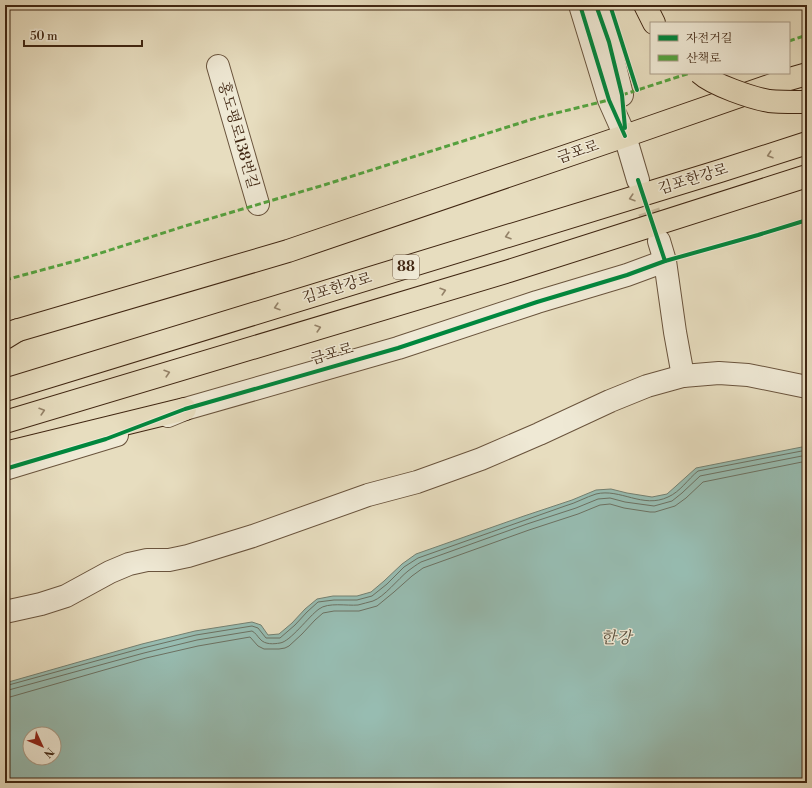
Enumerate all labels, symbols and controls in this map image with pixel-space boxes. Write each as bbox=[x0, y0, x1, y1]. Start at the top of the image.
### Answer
scale bar bbox=[24, 22, 142, 48]
legend bbox=[650, 22, 790, 74]
text: 50 m bbox=[30, 29, 58, 44]
text: 자전거길 bbox=[686, 31, 732, 46]
text: 산책로 bbox=[686, 51, 721, 66]
street label: 홍도평로138번길 bbox=[214, 79, 262, 191]
street label: 금포로 bbox=[554, 136, 602, 168]
one-way arrow bbox=[767, 150, 774, 159]
street label: 김포한강로 bbox=[656, 159, 731, 199]
one-way arrow bbox=[629, 193, 636, 202]
one-way arrow bbox=[505, 231, 512, 240]
road number: 88 bbox=[393, 255, 419, 279]
street label: 김포한강로 bbox=[300, 268, 375, 308]
one-way arrow bbox=[439, 287, 446, 296]
one-way arrow bbox=[273, 302, 280, 311]
one-way arrow bbox=[315, 324, 322, 333]
street label: 금포로 bbox=[308, 339, 356, 369]
one-way arrow bbox=[163, 369, 170, 378]
one-way arrow bbox=[39, 407, 46, 416]
water label: 한강 bbox=[601, 628, 634, 648]
north arrow bbox=[22, 726, 62, 766]
text: N bbox=[40, 744, 57, 760]

